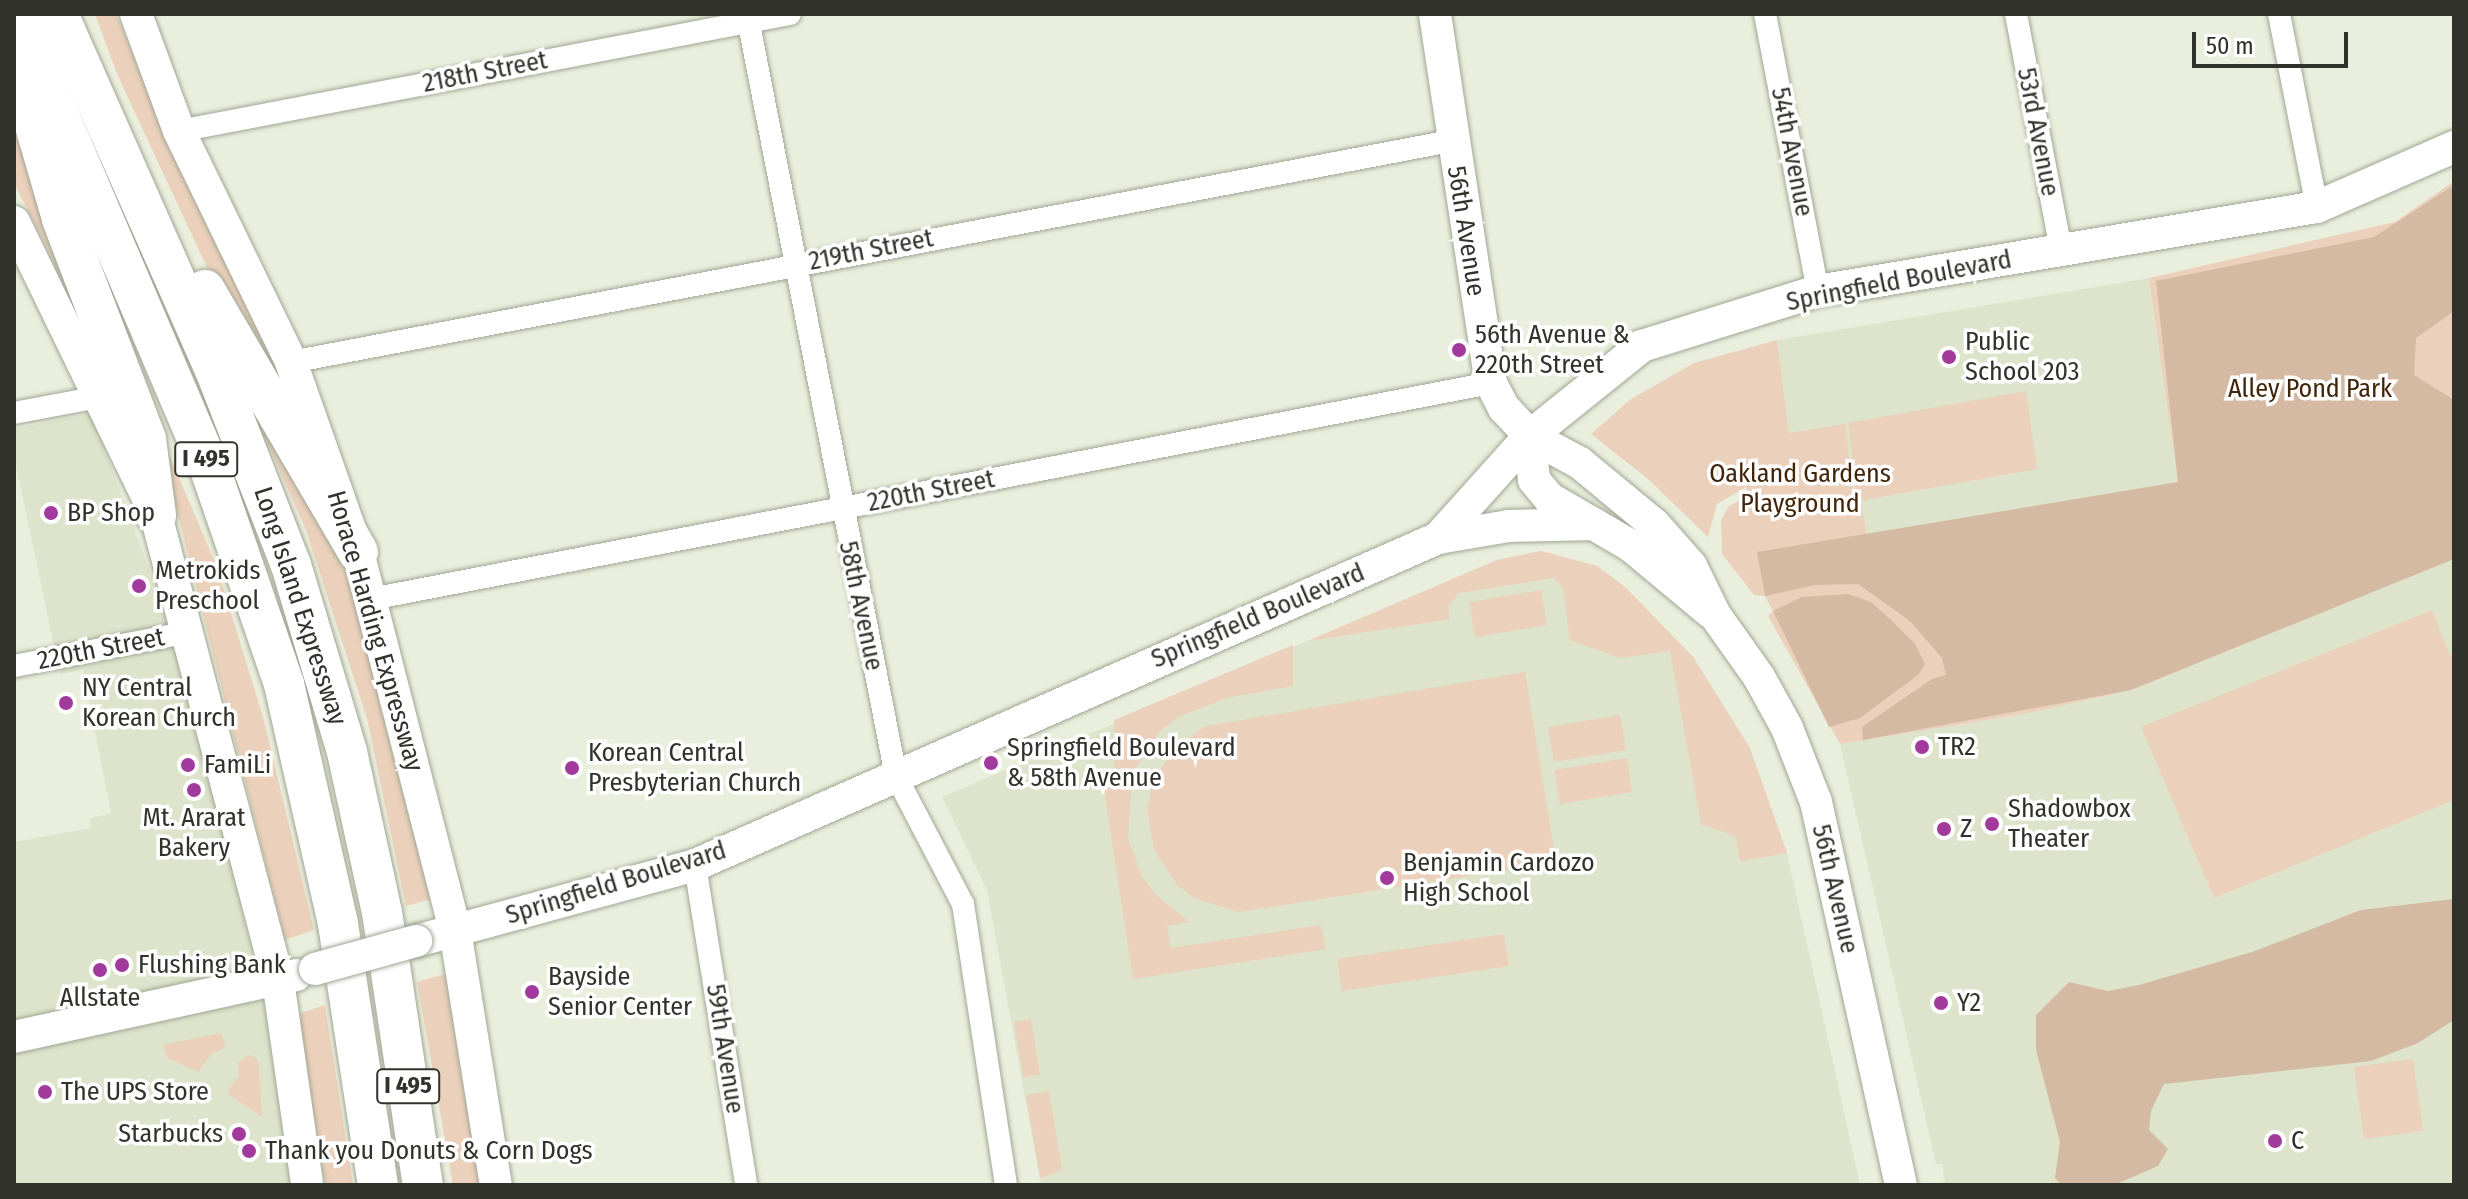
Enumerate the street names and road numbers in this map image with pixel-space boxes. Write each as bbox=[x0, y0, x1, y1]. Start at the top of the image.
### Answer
street label: 218th Street bbox=[420, 45, 550, 99]
street label: 53rd Avenue bbox=[2010, 65, 2066, 199]
street label: 54th Avenue bbox=[1764, 85, 1820, 219]
street label: 56th Avenue bbox=[1440, 164, 1492, 298]
street label: 219th Street bbox=[806, 223, 936, 277]
street label: Springfield Boulevard bbox=[1784, 244, 2014, 318]
road number: I 495 bbox=[174, 439, 238, 479]
street label: 220th Street bbox=[865, 463, 997, 519]
street label: Long Island Expressway bbox=[247, 483, 353, 729]
street label: Horace Harding Expressway bbox=[320, 487, 430, 775]
street label: 58th Avenue bbox=[832, 539, 890, 673]
street label: Springfield Boulevard bbox=[1147, 557, 1369, 675]
street label: 220th Street bbox=[35, 621, 167, 677]
street label: 56th Avenue bbox=[1805, 822, 1865, 956]
street label: Springfield Boulevard bbox=[502, 835, 730, 931]
street label: 59th Avenue bbox=[699, 982, 751, 1116]
road number: I 495 bbox=[376, 1066, 440, 1106]

